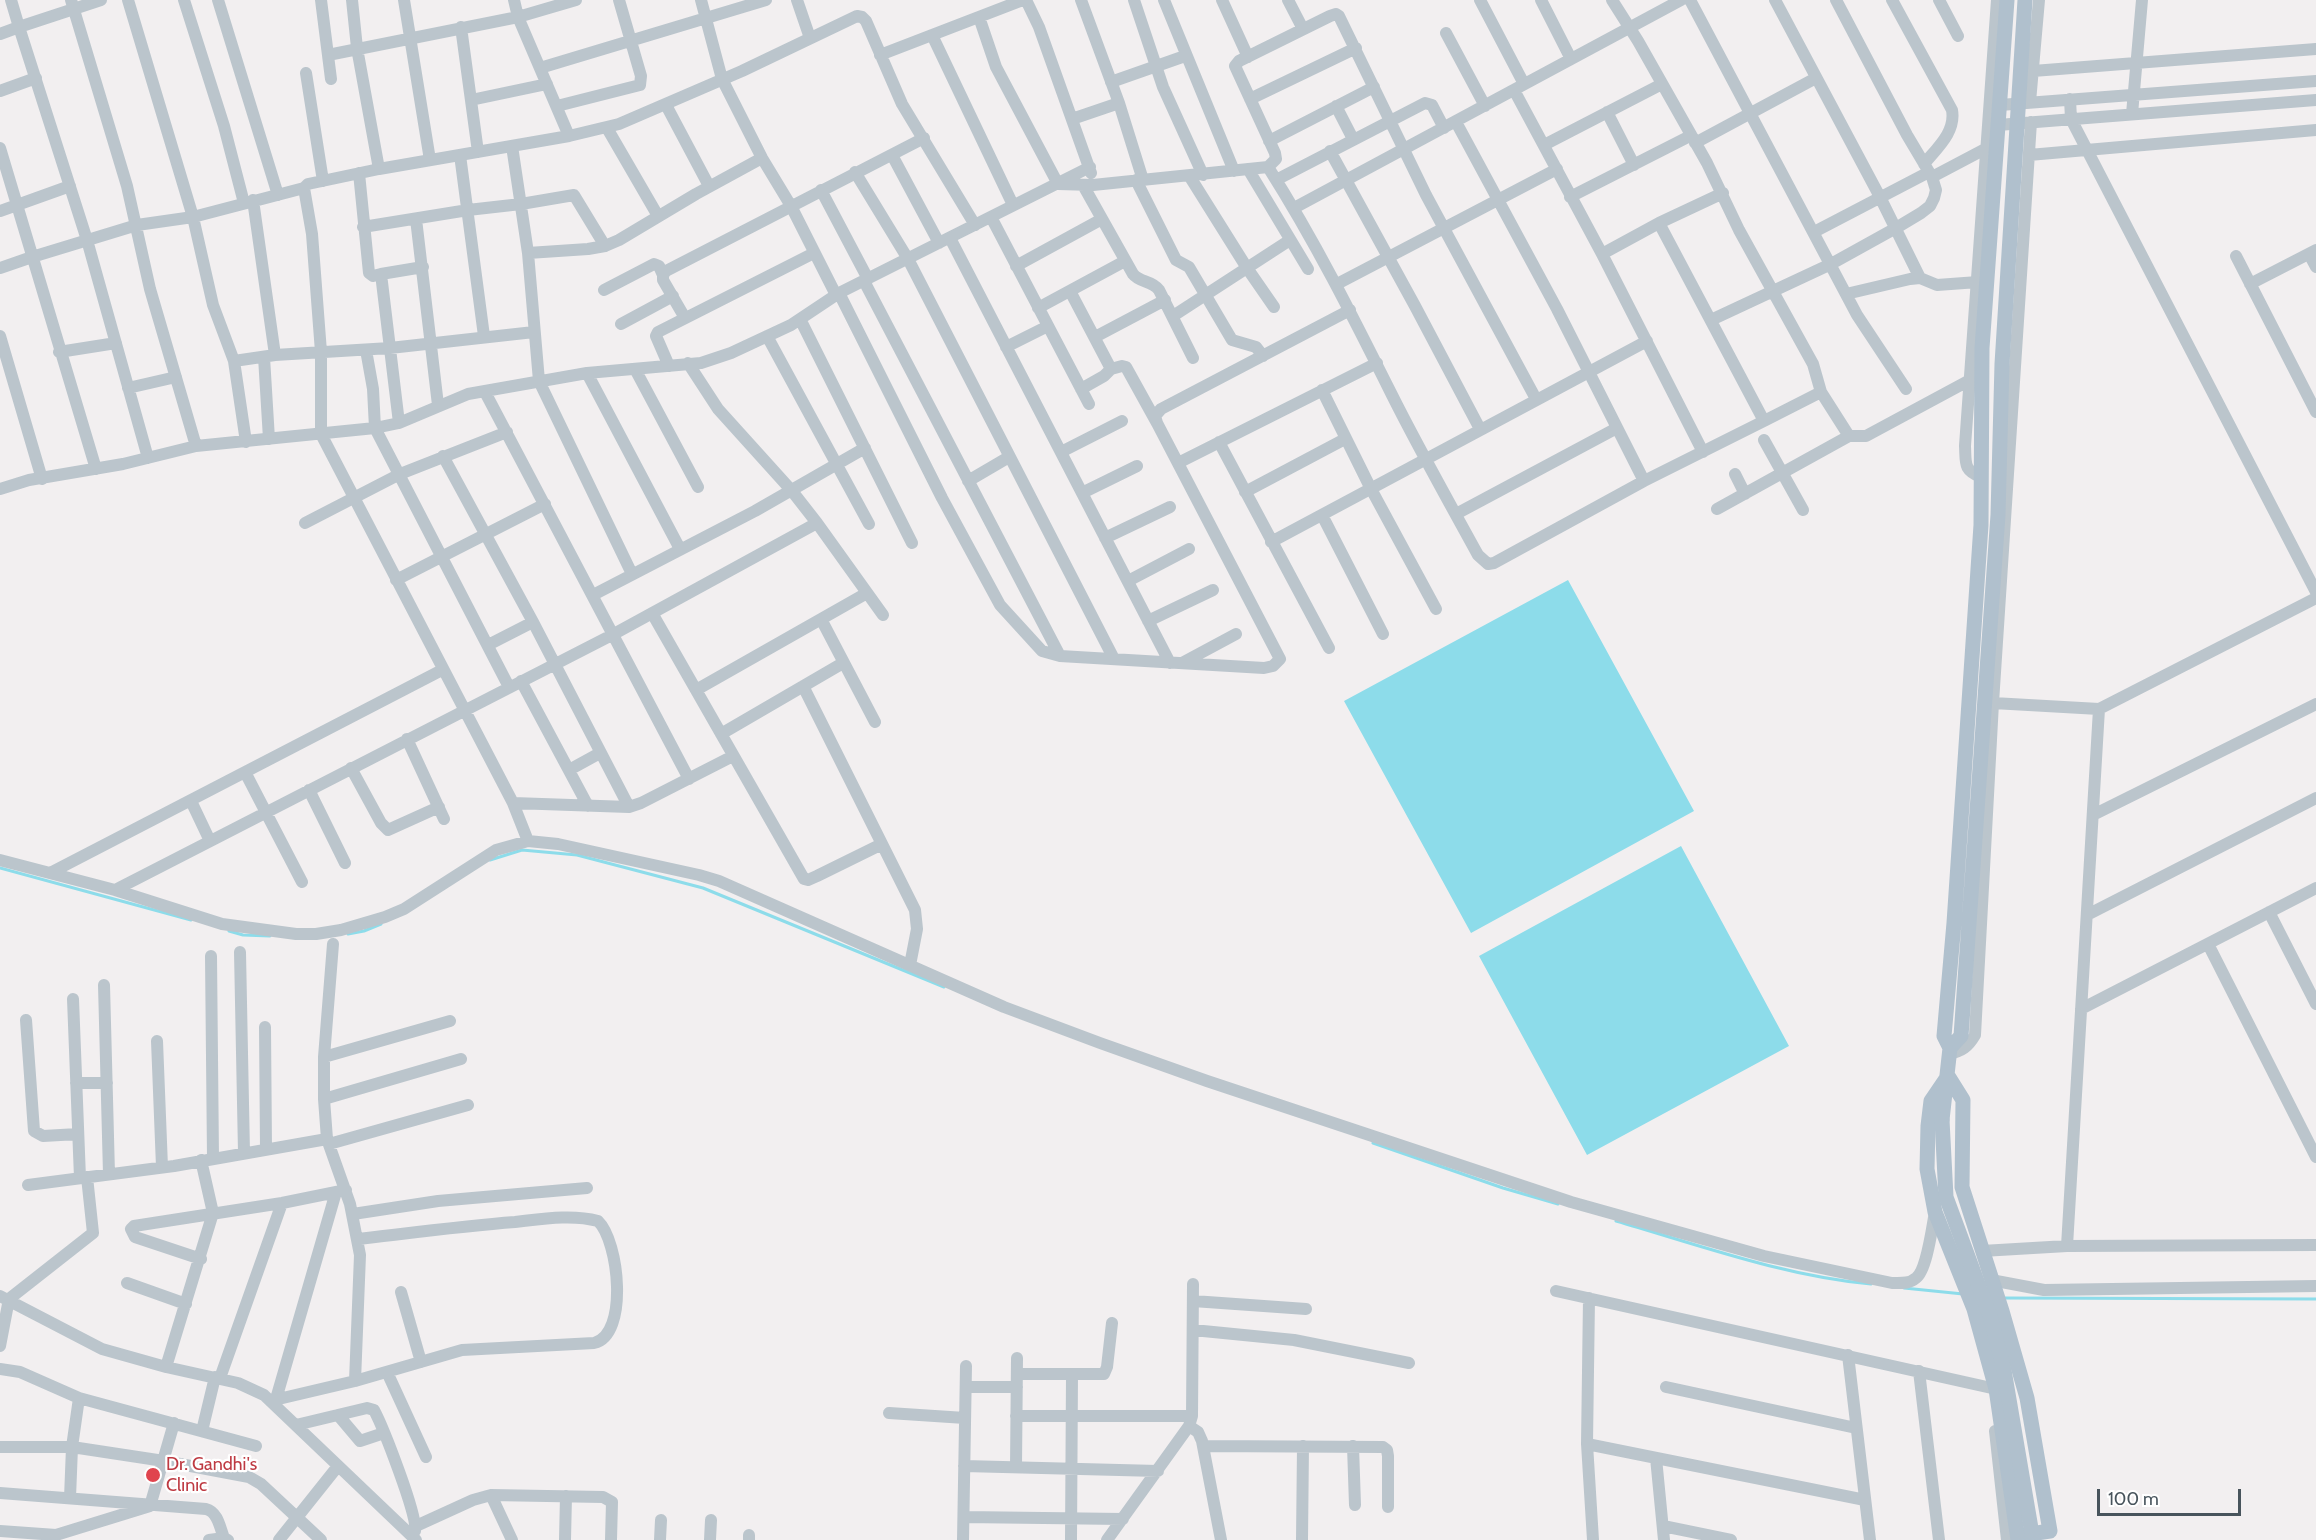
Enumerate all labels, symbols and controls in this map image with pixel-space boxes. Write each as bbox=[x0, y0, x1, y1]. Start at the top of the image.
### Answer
place label: Dr. Gandhi's Clinic bbox=[166, 1454, 257, 1496]
marker: Dr. Gandhi's Clinic bbox=[144, 1466, 162, 1484]
scale bar bbox=[2100, 1477, 2244, 1515]
text: 100 m bbox=[2108, 1488, 2159, 1510]

